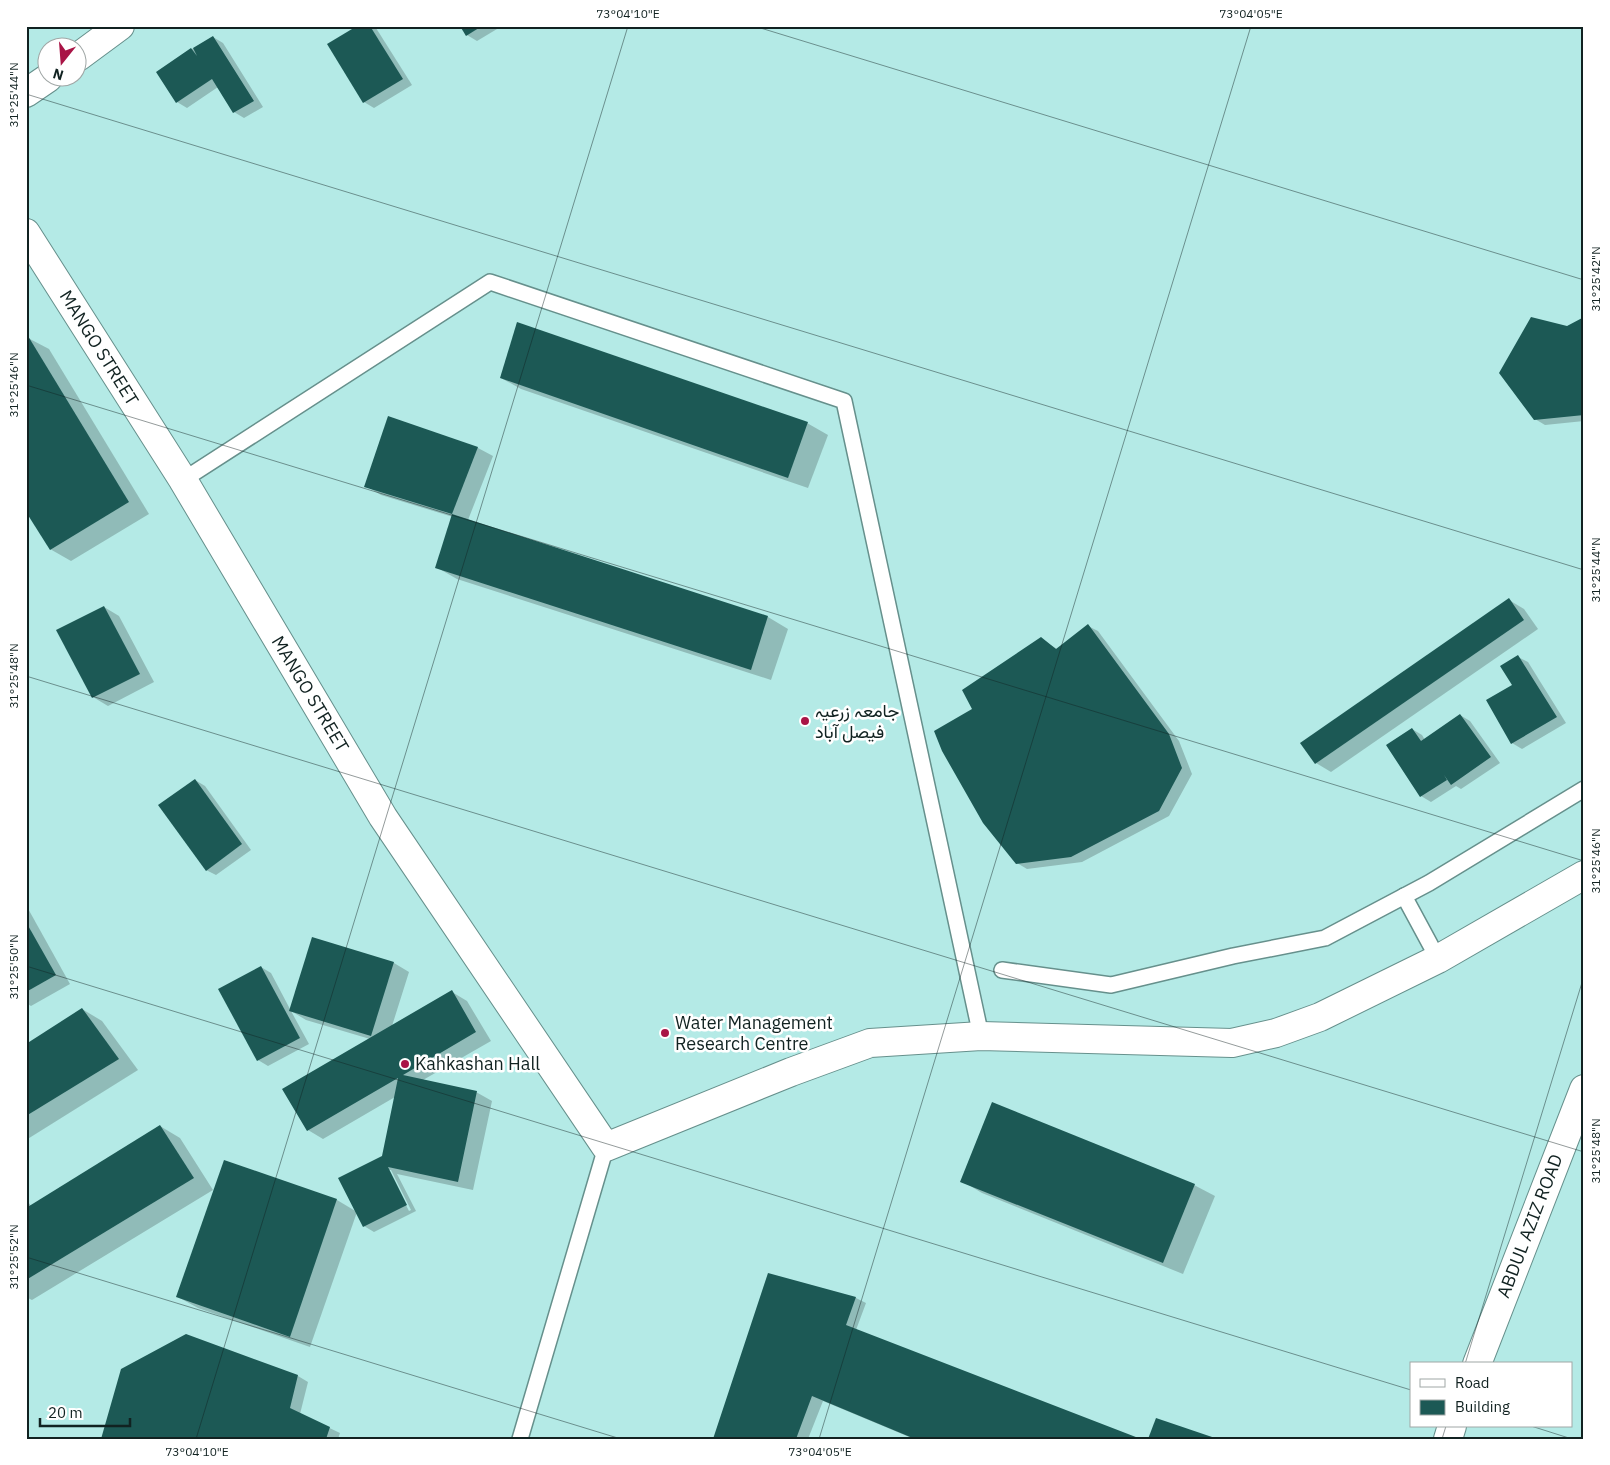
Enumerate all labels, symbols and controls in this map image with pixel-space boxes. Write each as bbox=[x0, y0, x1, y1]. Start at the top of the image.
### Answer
text: 73°04'10"E bbox=[596, 6, 660, 21]
text: 73°04'05"E bbox=[1219, 6, 1283, 21]
north arrow bbox=[38, 38, 88, 88]
text: 31°25'44"N bbox=[6, 62, 21, 128]
text: N bbox=[51, 64, 66, 85]
text: 31°25'42"N bbox=[1588, 246, 1603, 312]
street label: MANGO STREET bbox=[55, 286, 144, 410]
text: 31°25'46"N bbox=[6, 352, 21, 418]
text: 31°25'44"N bbox=[1588, 537, 1603, 603]
street label: MANGO STREET bbox=[267, 631, 354, 756]
text: 31°25'48"N bbox=[6, 643, 21, 709]
place label: جامعہ زرعیہ فیصل آباد bbox=[815, 699, 899, 743]
marker: جامعہ زرعیہ فیصل آباد bbox=[799, 715, 811, 727]
text: 31°25'46"N bbox=[1588, 828, 1603, 894]
text: 31°25'50"N bbox=[6, 934, 21, 1000]
place label: Water Management Research Centre bbox=[675, 1011, 833, 1055]
marker: Water Management Research Centre bbox=[659, 1027, 671, 1039]
place label: Kahkashan Hall bbox=[415, 1052, 540, 1075]
marker: Kahkashan Hall bbox=[399, 1058, 411, 1070]
text: 31°25'48"N bbox=[1588, 1118, 1603, 1184]
street label: ABDUL AZIZ ROAD bbox=[1492, 1151, 1568, 1301]
text: 31°25'52"N bbox=[6, 1224, 21, 1290]
legend bbox=[1410, 1362, 1572, 1428]
text: Road bbox=[1455, 1373, 1490, 1392]
scale bar bbox=[40, 1395, 130, 1427]
text: Building bbox=[1455, 1397, 1510, 1416]
text: 20 m bbox=[48, 1403, 83, 1422]
text: 73°04'10"E bbox=[165, 1444, 229, 1459]
text: 73°04'05"E bbox=[788, 1444, 852, 1459]

